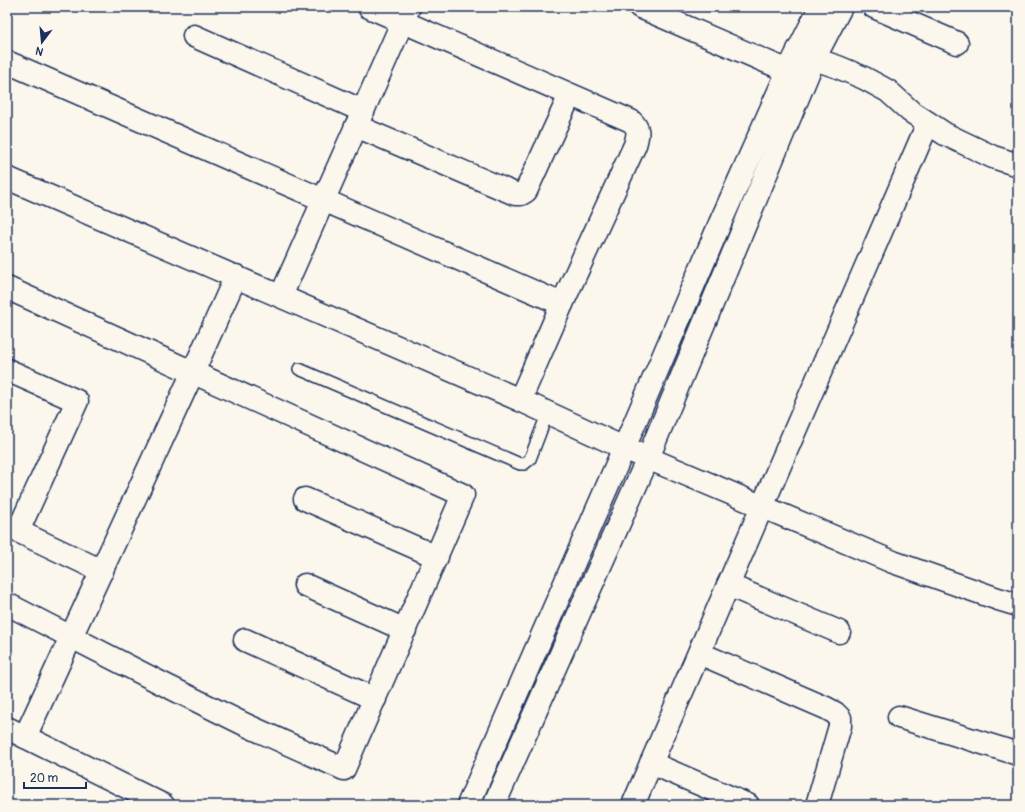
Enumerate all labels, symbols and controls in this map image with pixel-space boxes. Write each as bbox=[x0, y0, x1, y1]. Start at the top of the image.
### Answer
north arrow bbox=[22, 22, 62, 62]
text: N bbox=[33, 44, 45, 58]
scale bar bbox=[24, 764, 86, 790]
text: 20 m bbox=[30, 771, 59, 786]

